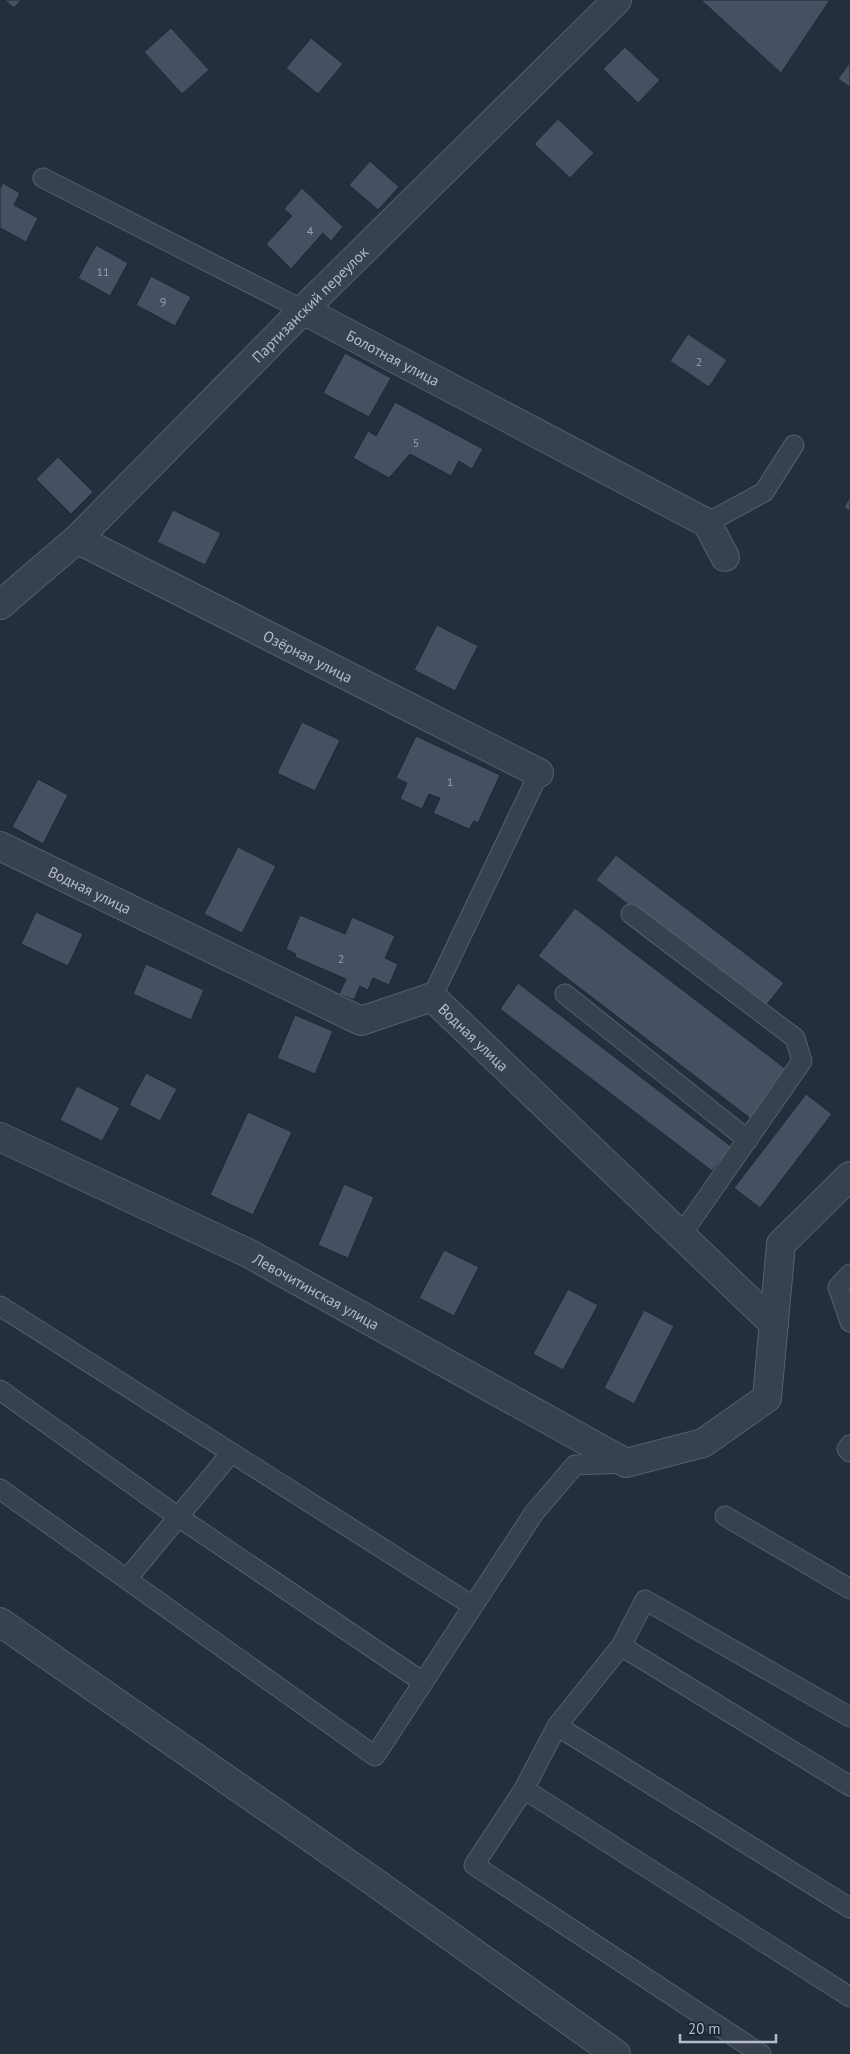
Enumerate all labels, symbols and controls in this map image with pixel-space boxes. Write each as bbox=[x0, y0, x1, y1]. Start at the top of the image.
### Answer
house number: 4 bbox=[307, 223, 314, 238]
street label: Партизанский переулок bbox=[247, 241, 372, 366]
house number: 11 bbox=[96, 264, 110, 279]
house number: 9 bbox=[160, 294, 166, 309]
street label: Болотная улица bbox=[343, 325, 443, 390]
house number: 2 bbox=[696, 354, 702, 369]
house number: 5 bbox=[413, 435, 419, 450]
street label: Озёрная улица bbox=[260, 626, 356, 687]
house number: 1 bbox=[447, 774, 453, 789]
street label: Водная улица bbox=[45, 861, 135, 918]
house number: 2 bbox=[338, 951, 344, 966]
street label: Водная улица bbox=[435, 999, 513, 1075]
street label: Левочитинская улица bbox=[249, 1248, 383, 1334]
scale bar bbox=[680, 2012, 776, 2044]
text: 20 m bbox=[688, 2019, 721, 2038]

